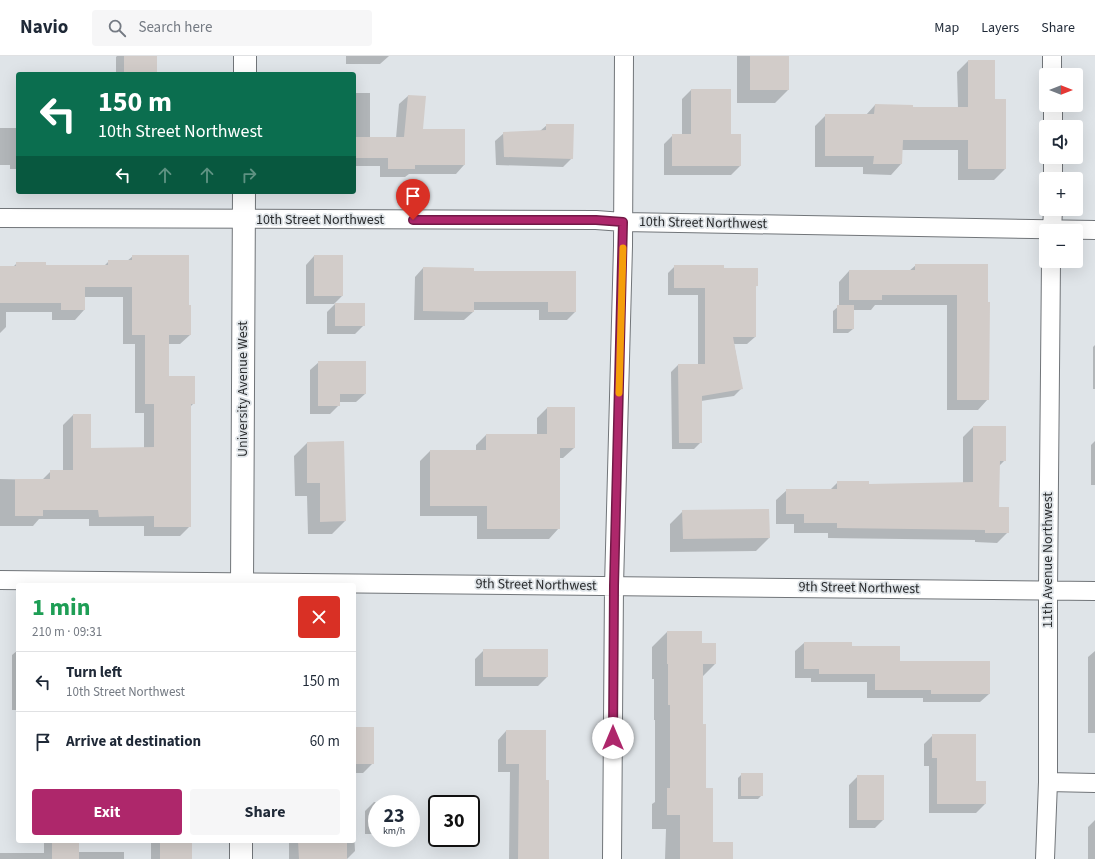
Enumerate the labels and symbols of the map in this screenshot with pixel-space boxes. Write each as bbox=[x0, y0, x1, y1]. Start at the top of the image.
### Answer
north arrow bbox=[1039, 68, 1083, 112]
pin bbox=[396, 179, 430, 220]
street label: 10th Street Northwest bbox=[256, 210, 384, 230]
street label: 10th Street Northwest bbox=[639, 212, 767, 234]
street label: University Avenue West bbox=[233, 321, 253, 457]
street label: 11th Avenue Northwest bbox=[1038, 492, 1058, 628]
street label: 9th Street Northwest bbox=[475, 574, 597, 596]
street label: 9th Street Northwest bbox=[798, 577, 920, 599]
position arrow bbox=[592, 717, 634, 759]
speed limit sign: 30 bbox=[428, 795, 480, 847]

